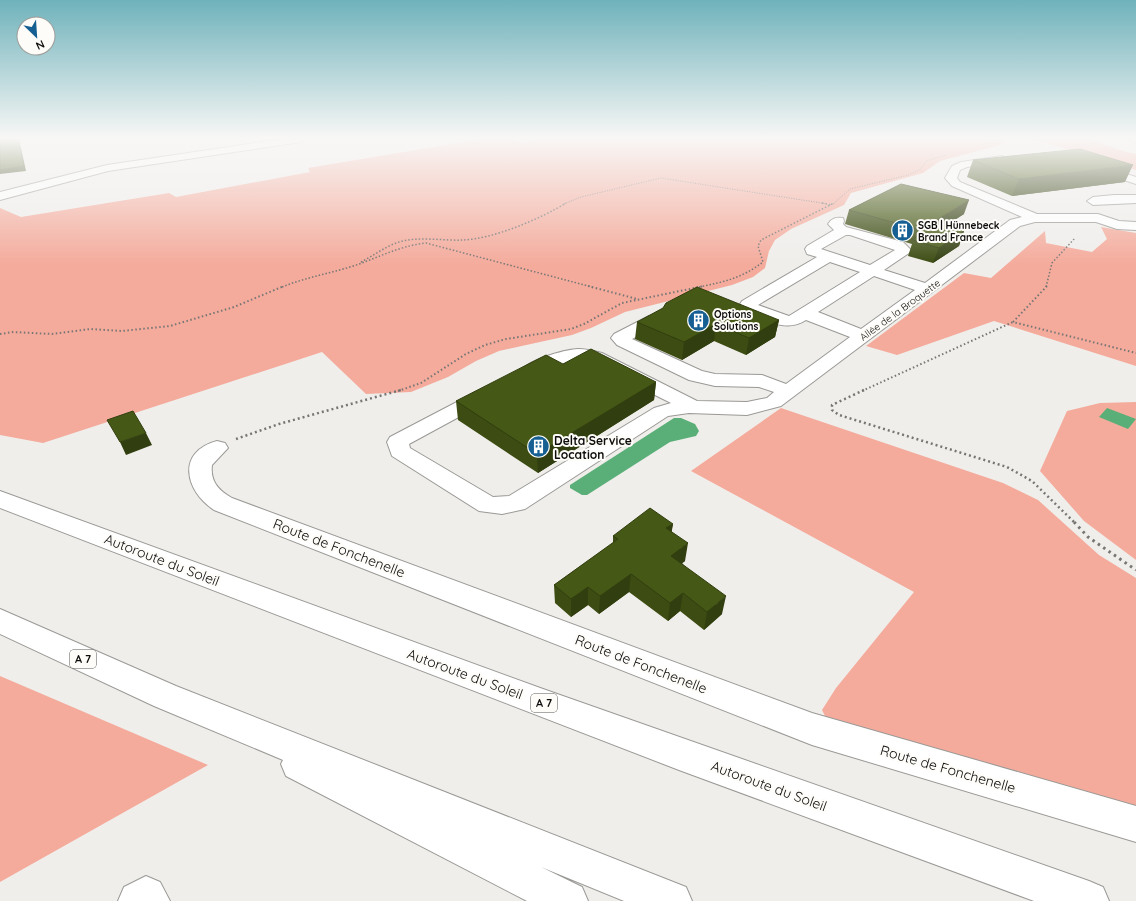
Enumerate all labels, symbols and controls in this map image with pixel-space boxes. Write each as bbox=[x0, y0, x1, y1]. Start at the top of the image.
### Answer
north arrow bbox=[16, 16, 56, 56]
text: N bbox=[34, 37, 47, 53]
building icon: SGB | Hünnebeck Brand France bbox=[889, 218, 915, 244]
place label: SGB | Hünnebeck Brand France bbox=[918, 219, 1000, 244]
street label: Allée de la Broquette bbox=[857, 276, 943, 344]
building icon: Options Solutions bbox=[686, 307, 712, 333]
place label: Options Solutions bbox=[714, 308, 758, 333]
place label: Delta Service Location bbox=[554, 433, 632, 462]
building icon: Delta Service Location bbox=[526, 434, 552, 460]
street label: Route de Fonchenelle bbox=[270, 515, 408, 582]
street label: Autoroute du Soleil bbox=[102, 530, 222, 590]
street label: Route de Fonchenelle bbox=[572, 631, 710, 698]
street label: Autoroute du Soleil bbox=[405, 645, 525, 703]
road number: A 7 bbox=[70, 650, 96, 668]
road number: A 7 bbox=[531, 694, 557, 712]
street label: Route de Fonchenelle bbox=[878, 741, 1018, 797]
street label: Autoroute du Soleil bbox=[709, 757, 829, 815]

